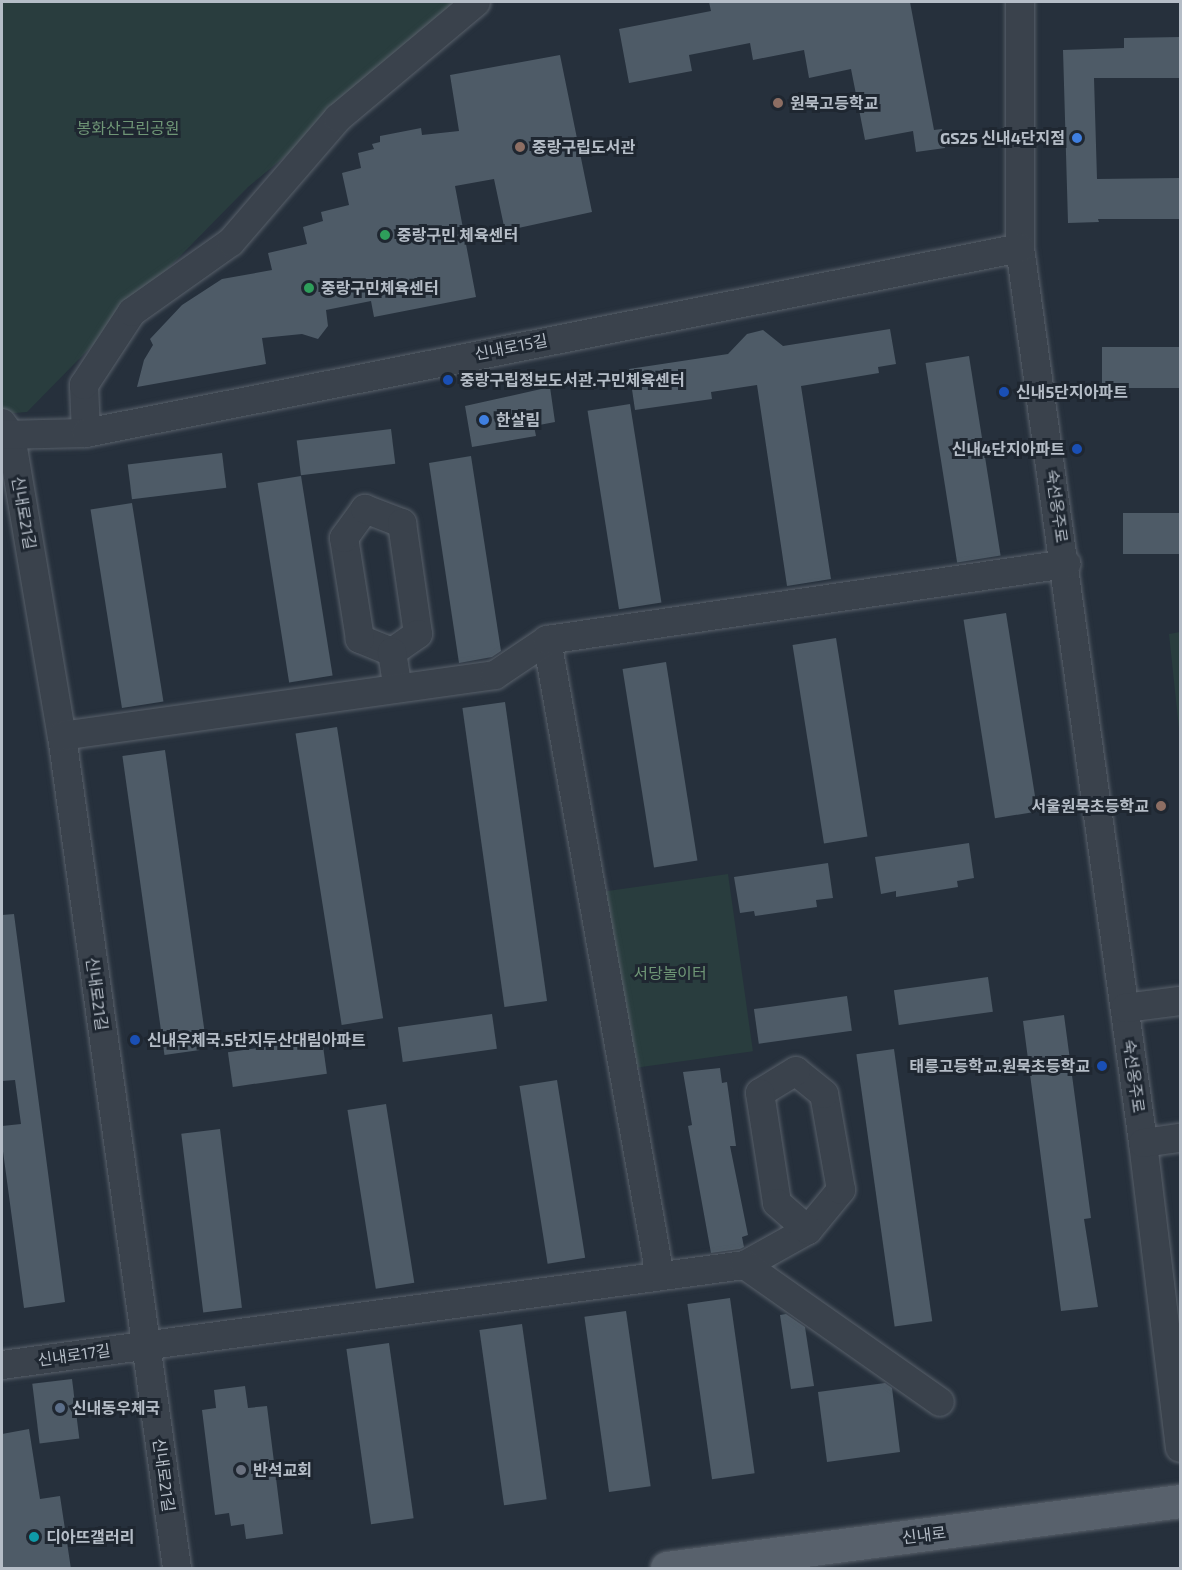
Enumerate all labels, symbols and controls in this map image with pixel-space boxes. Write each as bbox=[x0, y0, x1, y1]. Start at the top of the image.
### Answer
place label: 원묵고등학교 bbox=[790, 93, 878, 113]
marker: 원묵고등학교 bbox=[771, 96, 785, 110]
park label: 봉화산근린공원 bbox=[76, 118, 180, 138]
place label: GS25 신내4단지점 bbox=[940, 128, 1065, 148]
marker: GS25 신내4단지점 bbox=[1070, 131, 1084, 145]
place label: 중랑구립도서관 bbox=[532, 137, 635, 157]
marker: 중랑구립도서관 bbox=[513, 140, 527, 154]
place label: 중랑구민 체육센터 bbox=[397, 225, 518, 245]
marker: 중랑구민 체육센터 bbox=[378, 228, 392, 242]
place label: 중랑구민체육센터 bbox=[321, 278, 439, 298]
marker: 중랑구민체육센터 bbox=[302, 281, 316, 295]
street label: 신내로15길 bbox=[473, 331, 549, 363]
place label: 중랑구립정보도서관.구민체육센터 bbox=[460, 370, 685, 390]
marker: 중랑구립정보도서관.구민체육센터 bbox=[441, 373, 455, 387]
place label: 신내5단지아파트 bbox=[1016, 382, 1128, 402]
marker: 신내5단지아파트 bbox=[997, 385, 1011, 399]
place label: 한살림 bbox=[496, 410, 540, 430]
marker: 한살림 bbox=[477, 413, 491, 427]
place label: 신내4단지아파트 bbox=[952, 439, 1065, 459]
marker: 신내4단지아파트 bbox=[1070, 442, 1084, 456]
street label: 숙선옹주로 bbox=[1042, 468, 1072, 544]
street label: 신내로21길 bbox=[8, 475, 40, 551]
place label: 서울원묵초등학교 bbox=[1031, 796, 1149, 816]
marker: 서울원묵초등학교 bbox=[1154, 799, 1168, 813]
street label: 신내로21길 bbox=[82, 956, 112, 1032]
park label: 서당놀이터 bbox=[633, 963, 707, 983]
place label: 신내우체국.5단지두산대림아파트 bbox=[147, 1030, 366, 1050]
marker: 신내우체국.5단지두산대림아파트 bbox=[128, 1033, 142, 1047]
street label: 숙선옹주로 bbox=[1119, 1038, 1149, 1114]
place label: 태릉고등학교.원묵초등학교 bbox=[909, 1056, 1090, 1076]
marker: 태릉고등학교.원묵초등학교 bbox=[1095, 1059, 1109, 1073]
street label: 신내로17길 bbox=[36, 1340, 112, 1370]
place label: 신내동우체국 bbox=[72, 1398, 160, 1418]
marker: 신내동우체국 bbox=[53, 1401, 67, 1415]
street label: 신내로21길 bbox=[149, 1437, 179, 1513]
place label: 반석교회 bbox=[253, 1460, 312, 1480]
marker: 반석교회 bbox=[234, 1463, 248, 1477]
street label: 신내로 bbox=[901, 1523, 947, 1547]
place label: 디아뜨갤러리 bbox=[46, 1527, 134, 1547]
marker: 디아뜨갤러리 bbox=[27, 1530, 41, 1544]

